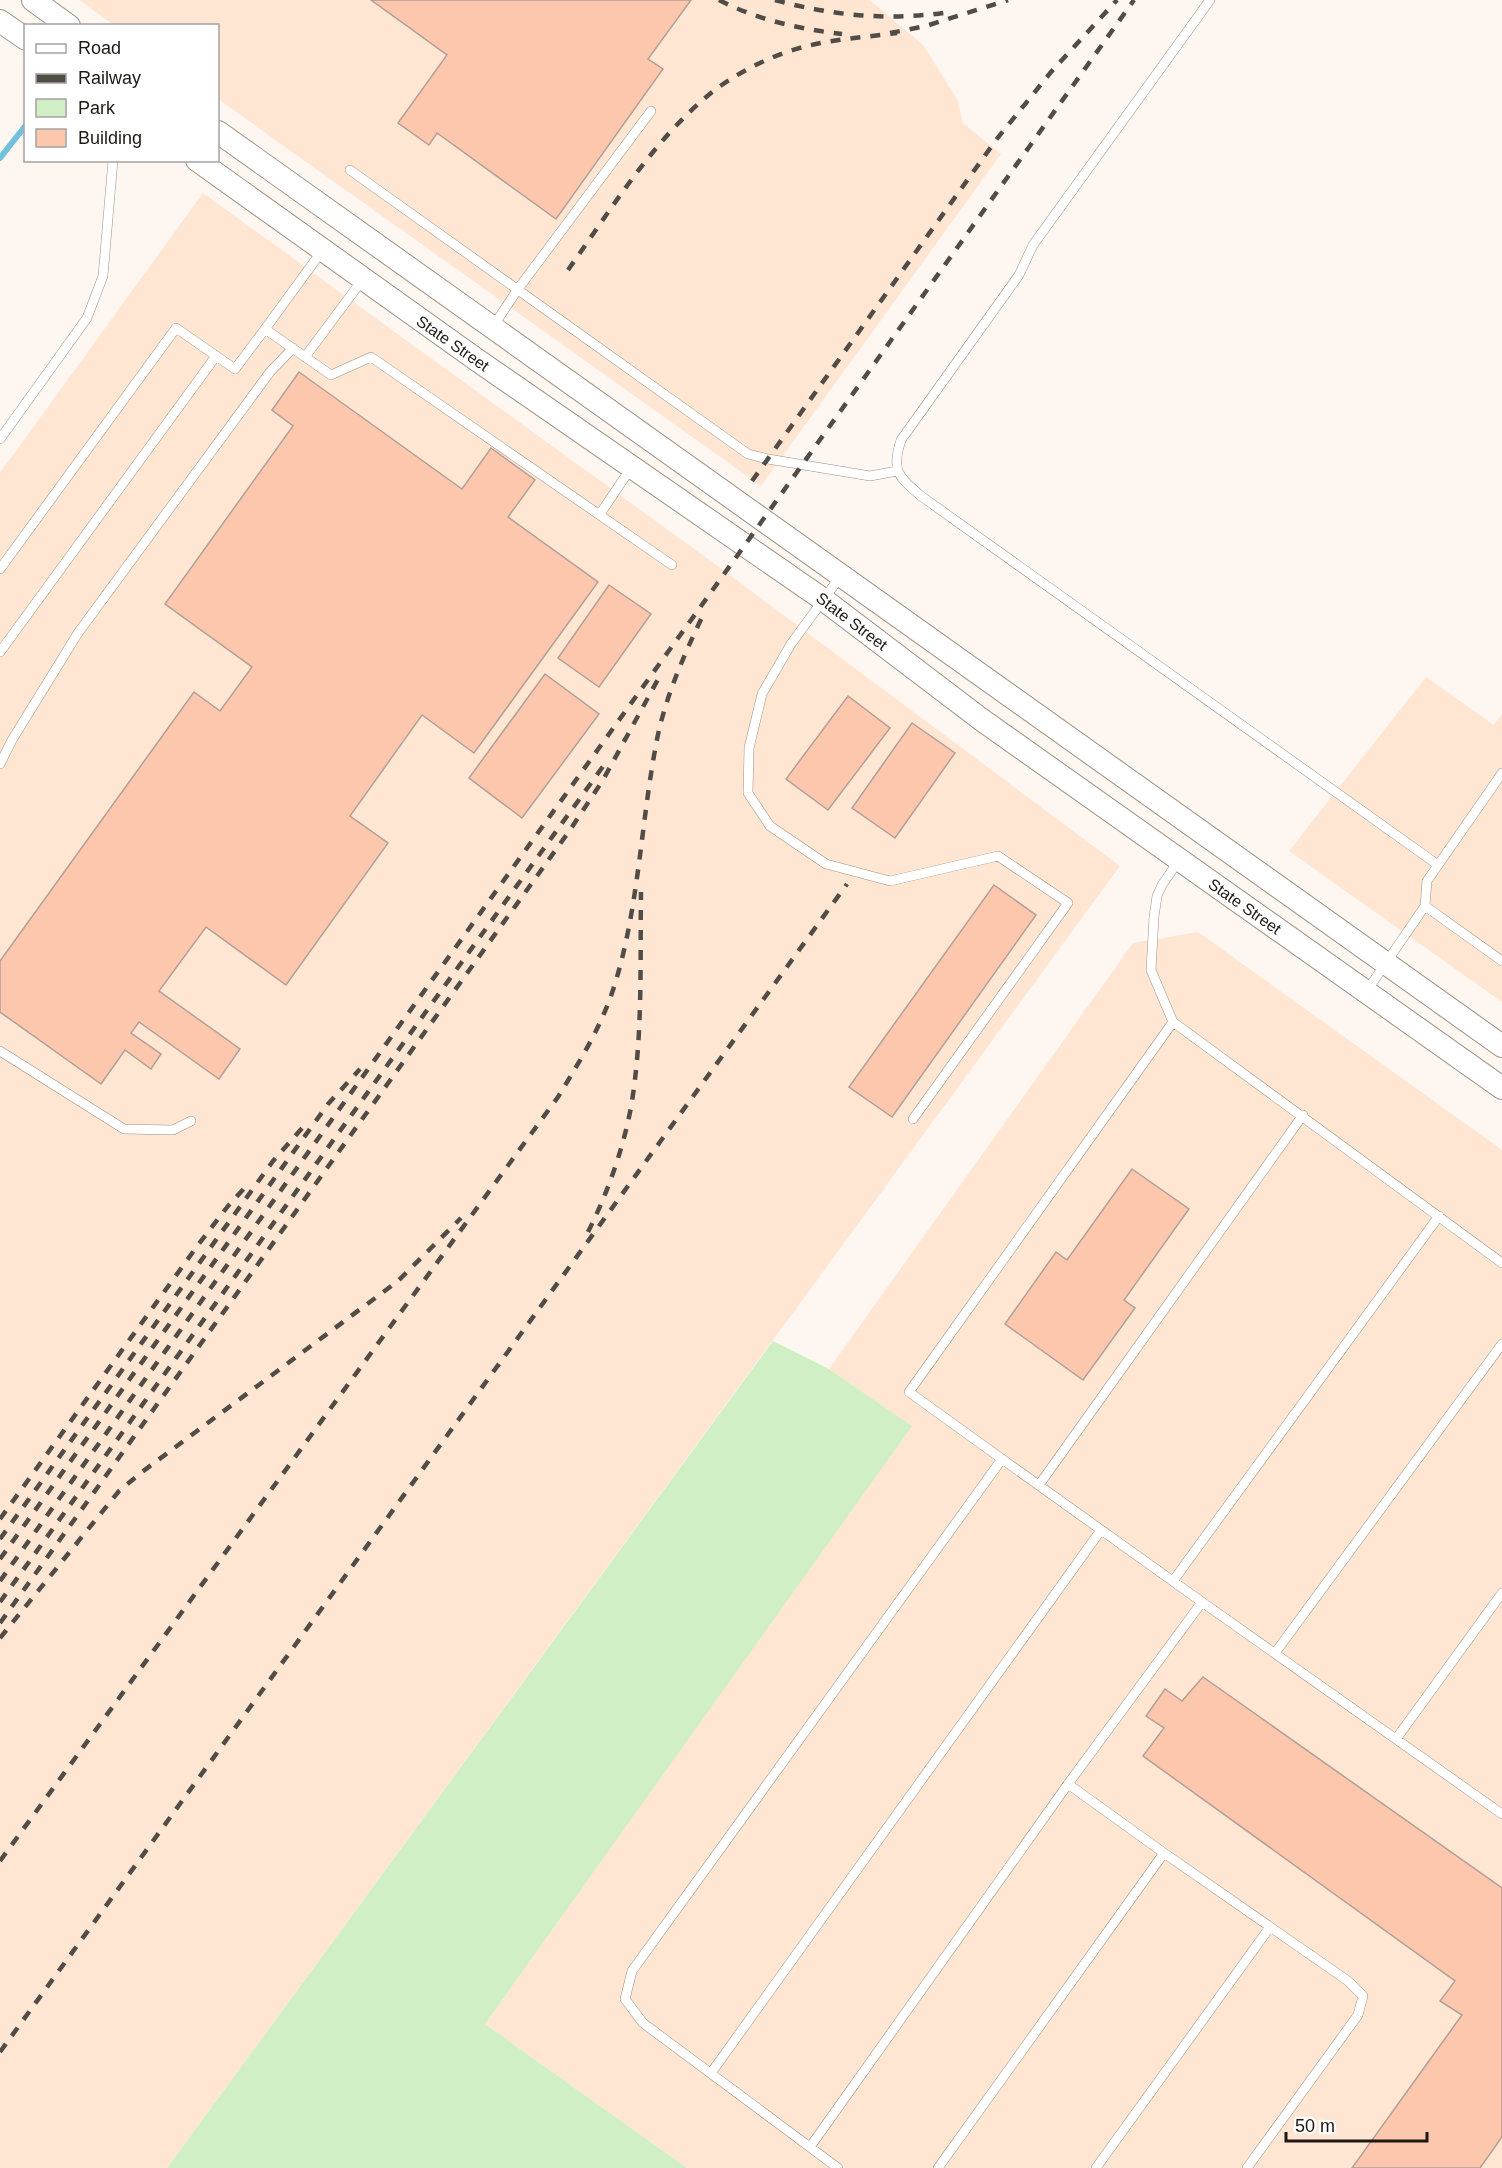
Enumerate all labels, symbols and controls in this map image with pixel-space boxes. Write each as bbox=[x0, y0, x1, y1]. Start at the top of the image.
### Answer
legend bbox=[24, 24, 219, 162]
text: Road bbox=[78, 38, 121, 58]
text: Railway bbox=[78, 68, 141, 88]
text: Park bbox=[78, 98, 116, 118]
text: Building bbox=[78, 128, 142, 148]
street label: State Street bbox=[413, 312, 493, 375]
street label: State Street bbox=[813, 589, 891, 654]
street label: State Street bbox=[1205, 875, 1285, 938]
scale bar bbox=[1286, 2105, 1427, 2143]
text: 50 m bbox=[1295, 2116, 1335, 2136]

